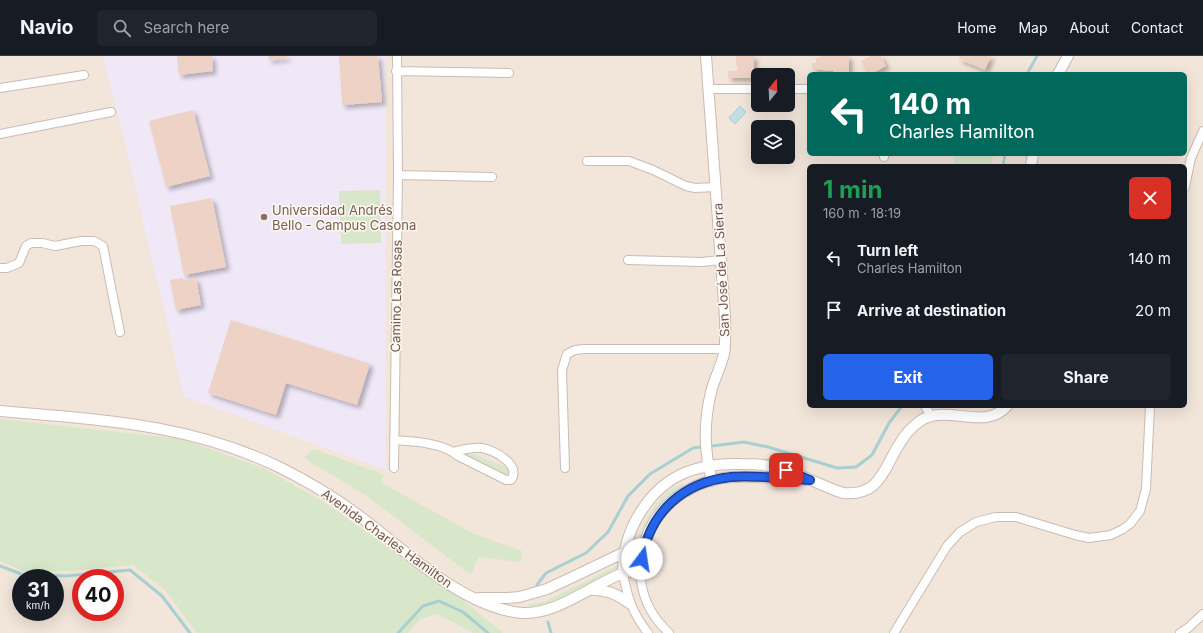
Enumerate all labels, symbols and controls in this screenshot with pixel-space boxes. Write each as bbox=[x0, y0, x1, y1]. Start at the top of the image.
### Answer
search box bbox=[97, 10, 377, 46]
text: Navio bbox=[20, 16, 73, 39]
icon: search bbox=[111, 17, 133, 39]
text: Search here bbox=[143, 18, 229, 37]
text: Home bbox=[957, 19, 996, 36]
text: Map bbox=[1018, 19, 1048, 36]
text: About bbox=[1070, 19, 1109, 36]
text: Contact bbox=[1131, 19, 1183, 36]
north arrow bbox=[751, 68, 795, 112]
map controls bbox=[751, 68, 795, 164]
text: 140 m bbox=[889, 87, 971, 121]
icon: left bbox=[823, 88, 875, 140]
button: layers bbox=[751, 120, 795, 164]
text: Charles Hamilton bbox=[889, 121, 1035, 142]
text: 1 min bbox=[823, 175, 882, 204]
button: close bbox=[1129, 177, 1171, 219]
place label: Universidad Andrés Bello - Campus Casona bbox=[272, 202, 416, 233]
street label: San José de La Sierra bbox=[710, 203, 732, 337]
text: 160 m · 18:19 bbox=[823, 205, 901, 221]
marker: Universidad Andrés Bello - Campus Casona bbox=[259, 212, 269, 222]
street label: Camino Las Rosas bbox=[387, 239, 405, 352]
text: Turn left bbox=[857, 241, 918, 260]
icon: left bbox=[823, 247, 845, 269]
text: 140 m bbox=[1128, 249, 1171, 268]
text: Charles Hamilton bbox=[857, 260, 962, 276]
icon: arrive bbox=[823, 299, 845, 321]
text: Arrive at destination bbox=[857, 301, 1006, 320]
text: 20 m bbox=[1135, 301, 1171, 320]
button: Exit bbox=[823, 354, 993, 400]
button: Share bbox=[1001, 354, 1171, 400]
pin bbox=[769, 453, 803, 487]
icon: arrive bbox=[775, 459, 797, 481]
street label: Avenida Charles Hamilton bbox=[318, 485, 456, 591]
position arrow bbox=[621, 538, 663, 580]
speed limit sign: 40 bbox=[72, 569, 124, 621]
text: 31 bbox=[27, 578, 49, 602]
text: km/h bbox=[26, 599, 50, 611]

